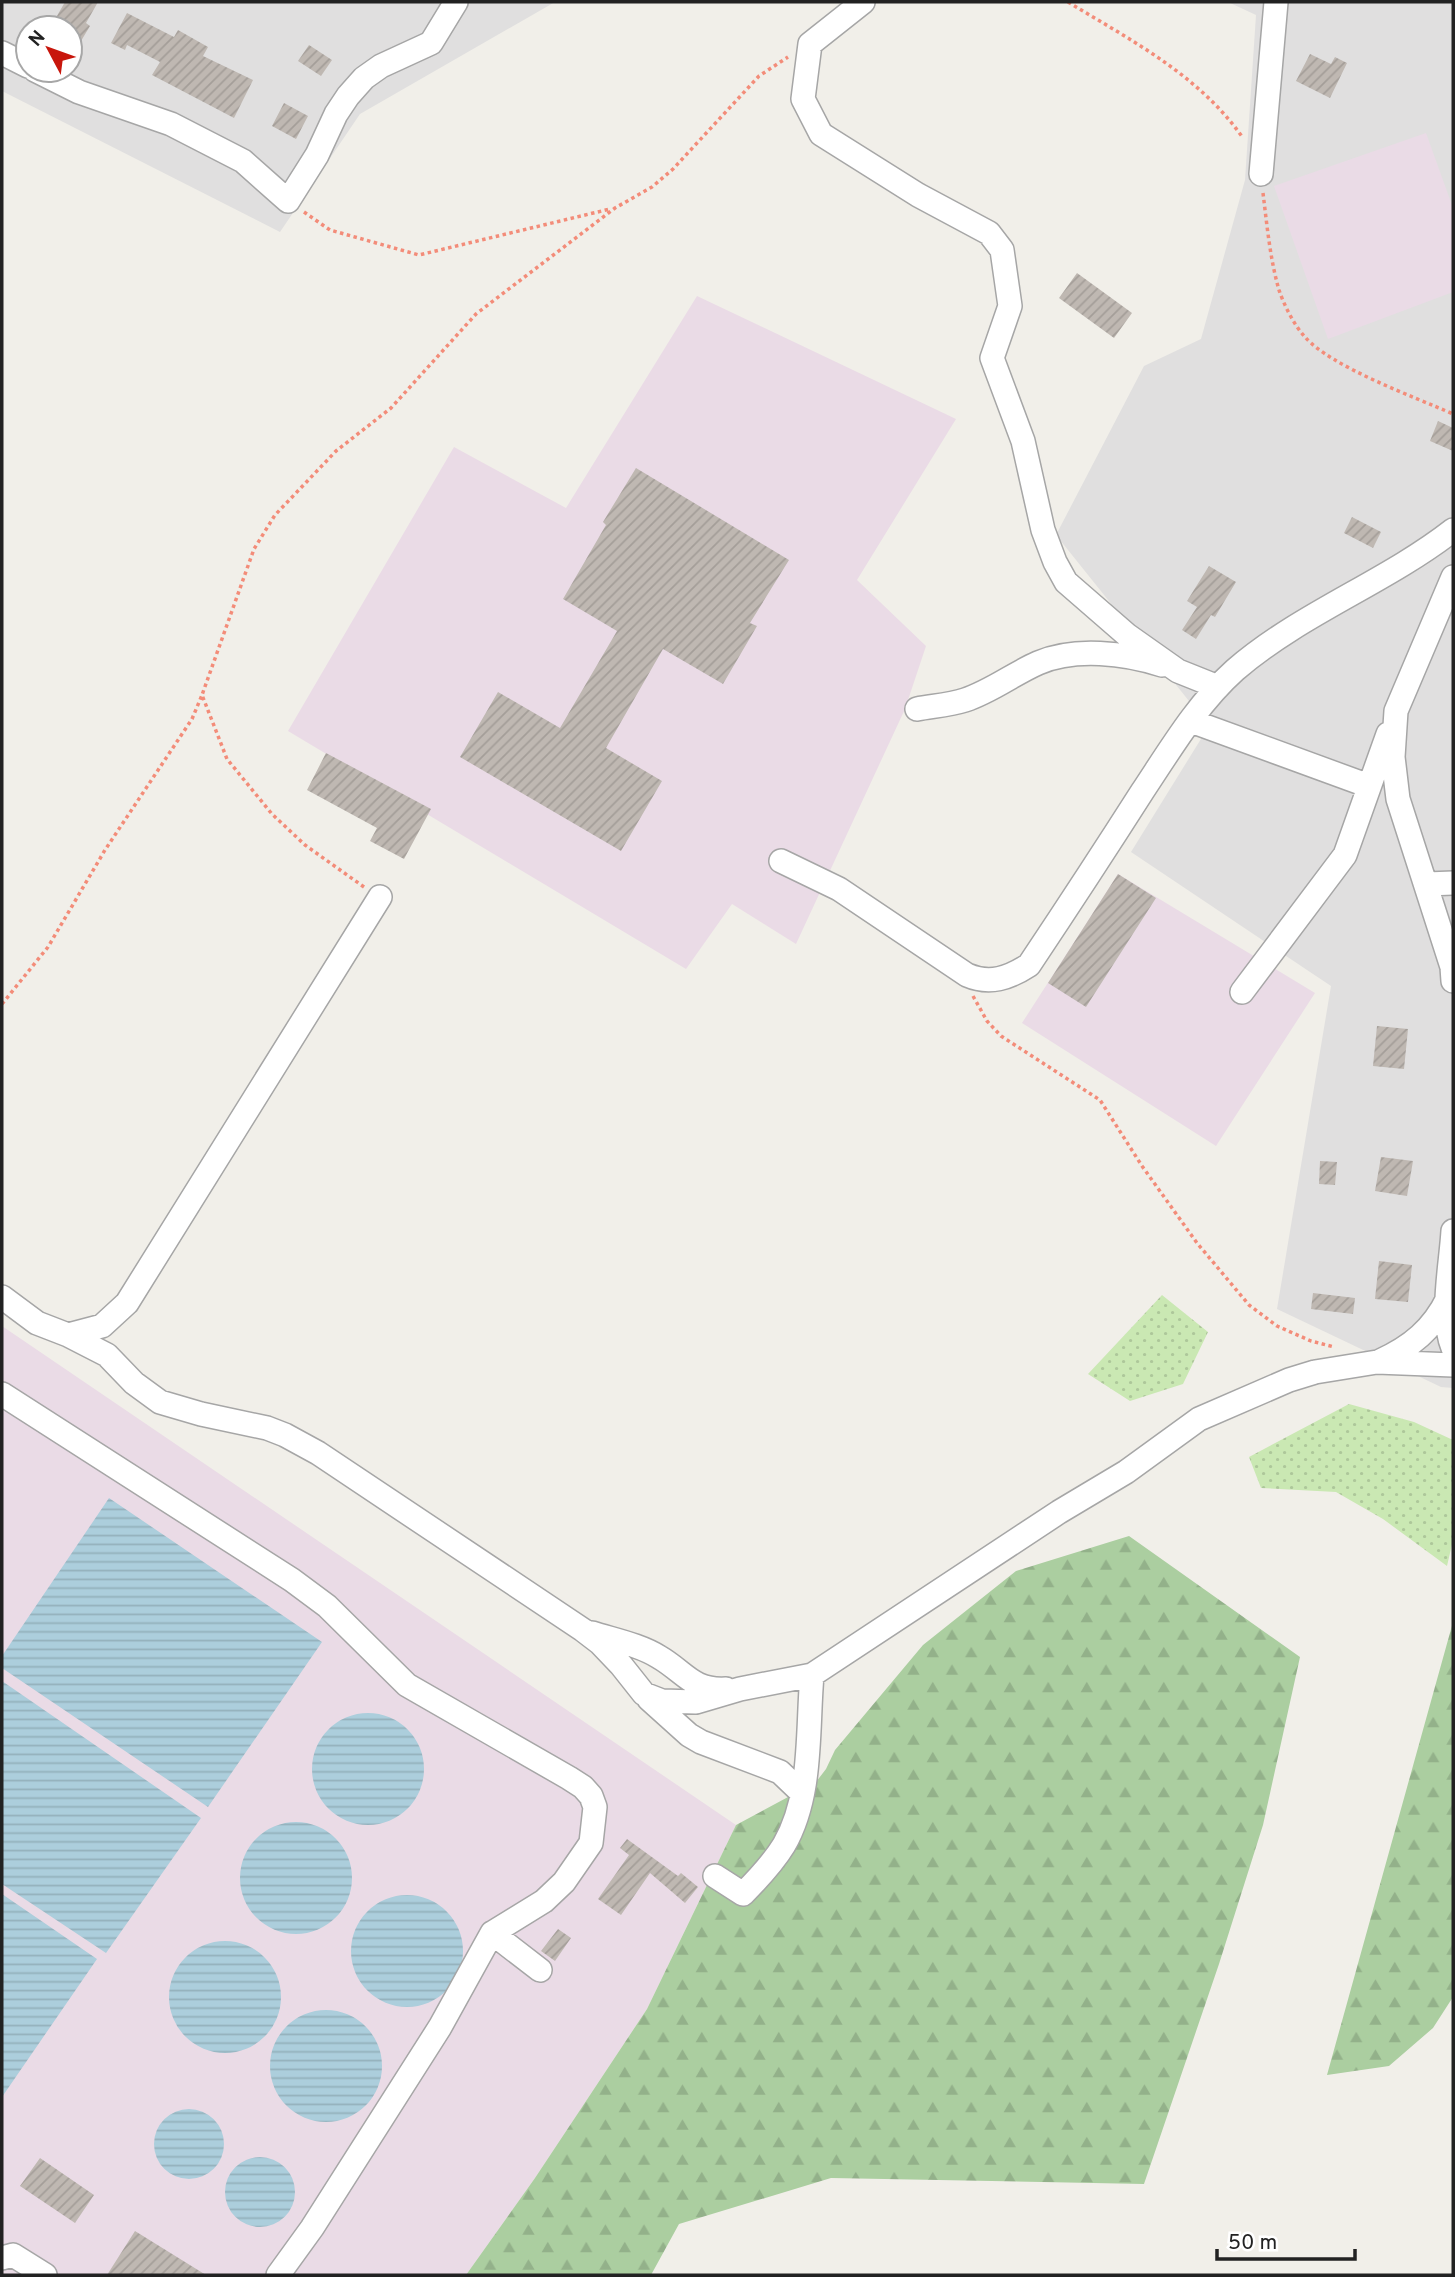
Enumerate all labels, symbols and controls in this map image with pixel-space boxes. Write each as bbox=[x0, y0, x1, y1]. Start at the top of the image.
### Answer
north arrow bbox=[14, 14, 84, 84]
text: N bbox=[24, 26, 51, 52]
scale bar bbox=[1217, 2218, 1355, 2262]
text: 50 m bbox=[1228, 2230, 1277, 2257]

